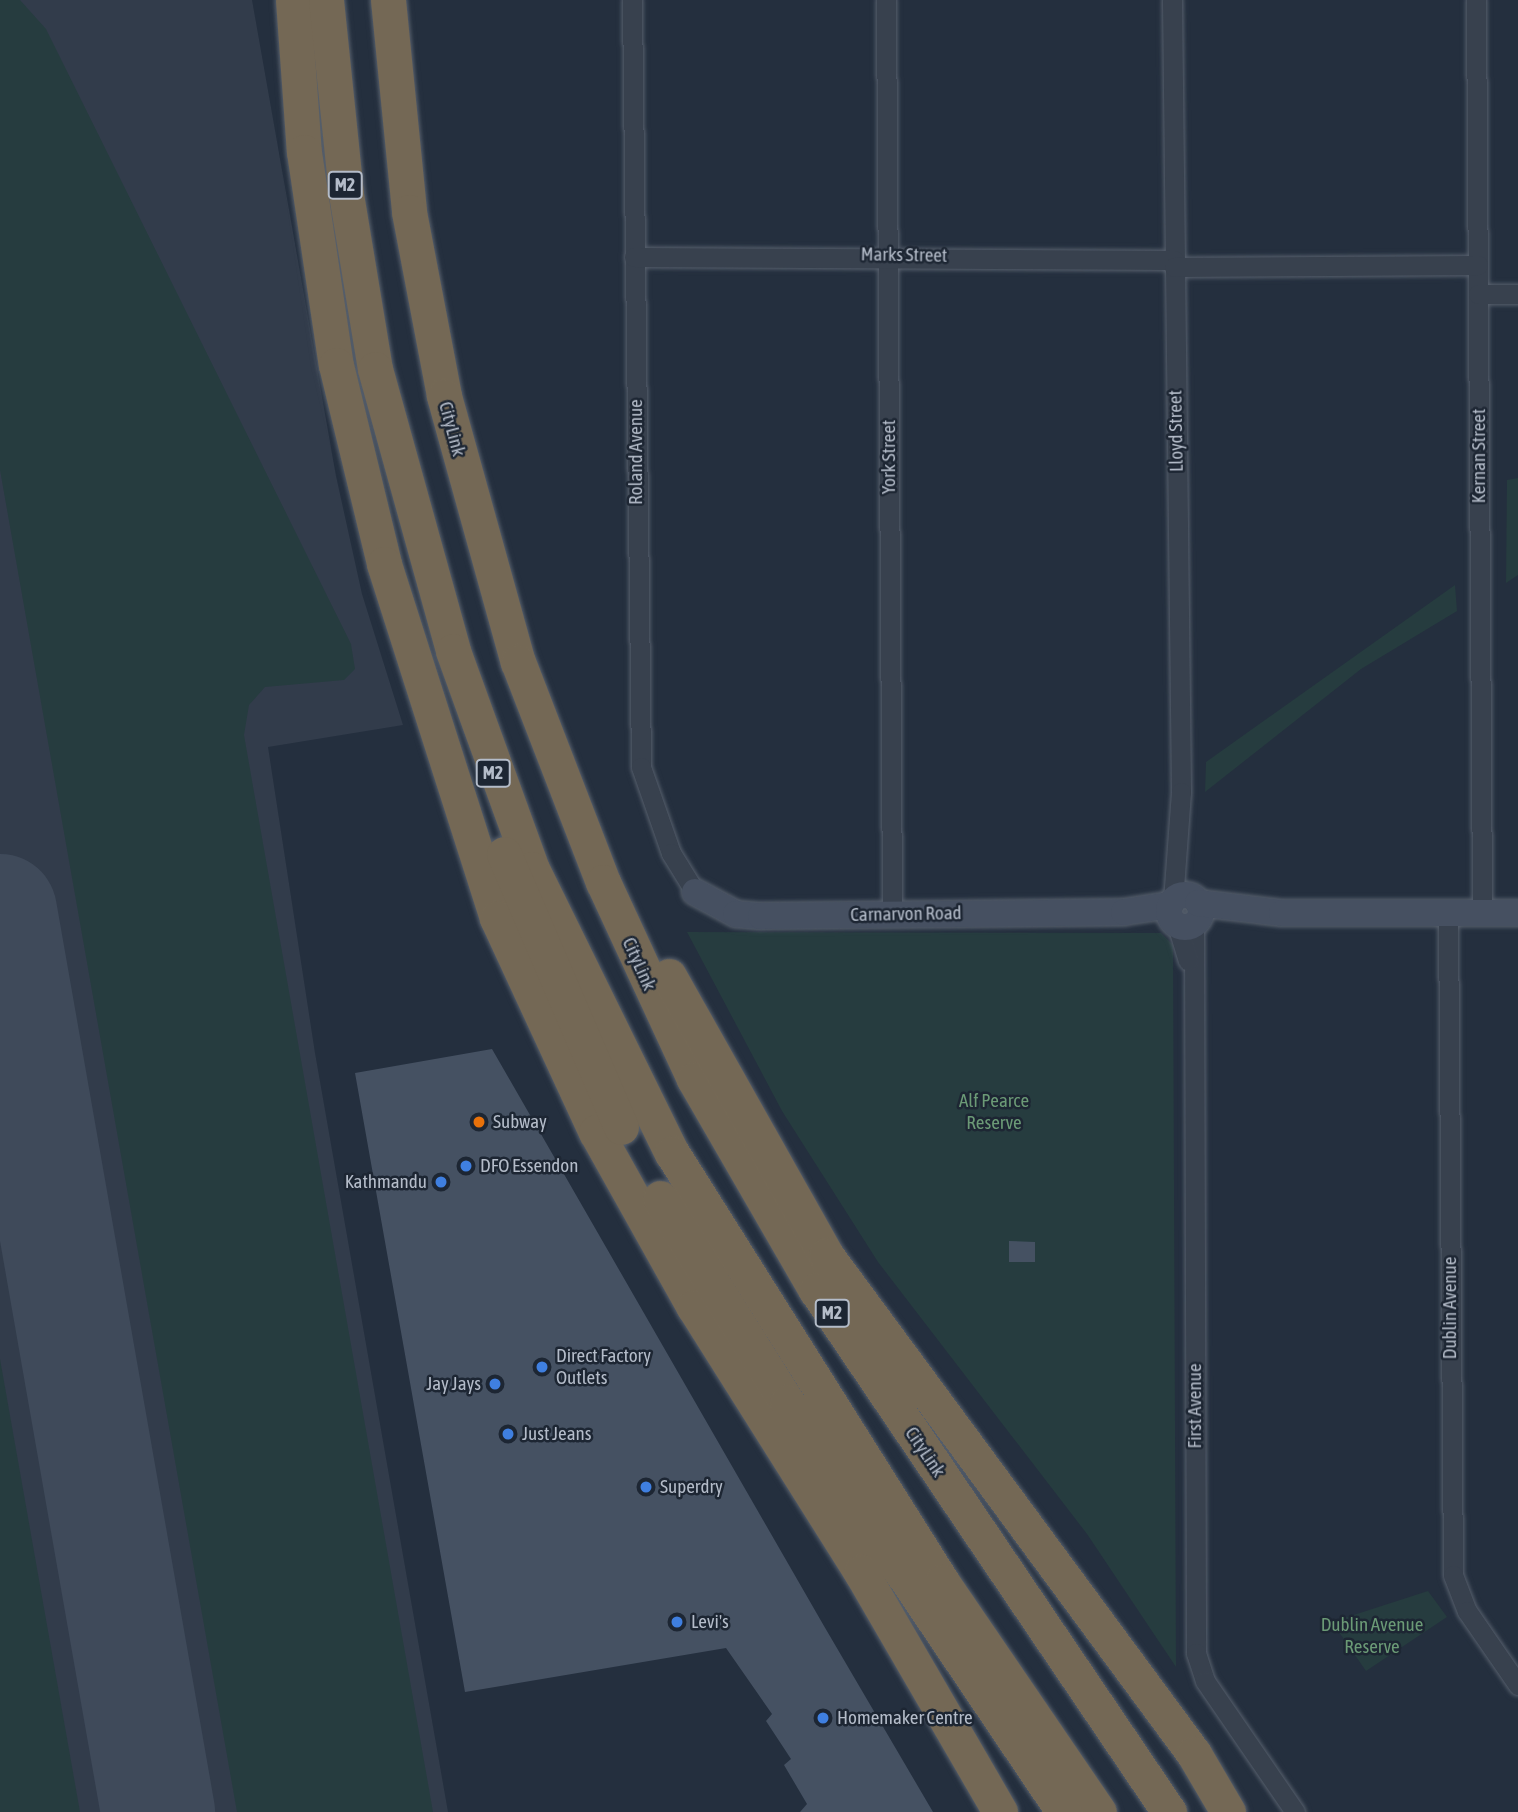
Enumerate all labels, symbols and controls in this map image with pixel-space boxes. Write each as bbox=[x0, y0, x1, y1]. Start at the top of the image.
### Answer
road number: M2 bbox=[328, 170, 362, 200]
street label: Marks Street bbox=[861, 243, 947, 267]
street label: Lloyd Street bbox=[1164, 390, 1188, 472]
street label: CityLink bbox=[434, 399, 470, 459]
street label: Roland Avenue bbox=[625, 399, 647, 505]
street label: Kernan Street bbox=[1468, 409, 1490, 503]
street label: York Street bbox=[878, 420, 900, 494]
road number: M2 bbox=[476, 758, 510, 788]
street label: Carnarvon Road bbox=[850, 902, 962, 926]
street label: CityLink bbox=[617, 934, 661, 994]
park label: Alf Pearce Reserve bbox=[959, 1090, 1029, 1134]
place label: Subway bbox=[493, 1111, 547, 1133]
marker: Subway bbox=[471, 1114, 487, 1130]
place label: DFO Essendon bbox=[480, 1155, 578, 1177]
marker: DFO Essendon bbox=[458, 1158, 474, 1174]
place label: Kathmandu bbox=[345, 1171, 427, 1193]
marker: Kathmandu bbox=[433, 1174, 449, 1190]
street label: Dublin Avenue bbox=[1439, 1257, 1461, 1359]
road number: M2 bbox=[814, 1298, 850, 1328]
place label: Direct Factory Outlets bbox=[556, 1345, 651, 1389]
marker: Direct Factory Outlets bbox=[534, 1359, 550, 1375]
street label: First Avenue bbox=[1184, 1363, 1206, 1449]
place label: Jay Jays bbox=[426, 1373, 481, 1395]
marker: Jay Jays bbox=[487, 1376, 503, 1392]
place label: Just Jeans bbox=[522, 1423, 592, 1445]
street label: CityLink bbox=[900, 1423, 950, 1481]
marker: Just Jeans bbox=[500, 1426, 516, 1442]
place label: Superdry bbox=[660, 1476, 723, 1498]
marker: Superdry bbox=[638, 1479, 654, 1495]
place label: Levi's bbox=[691, 1611, 729, 1633]
marker: Levi's bbox=[669, 1614, 685, 1630]
park label: Dublin Avenue Reserve bbox=[1321, 1614, 1423, 1658]
place label: Homemaker Centre bbox=[837, 1707, 973, 1729]
marker: Homemaker Centre bbox=[815, 1710, 831, 1726]

